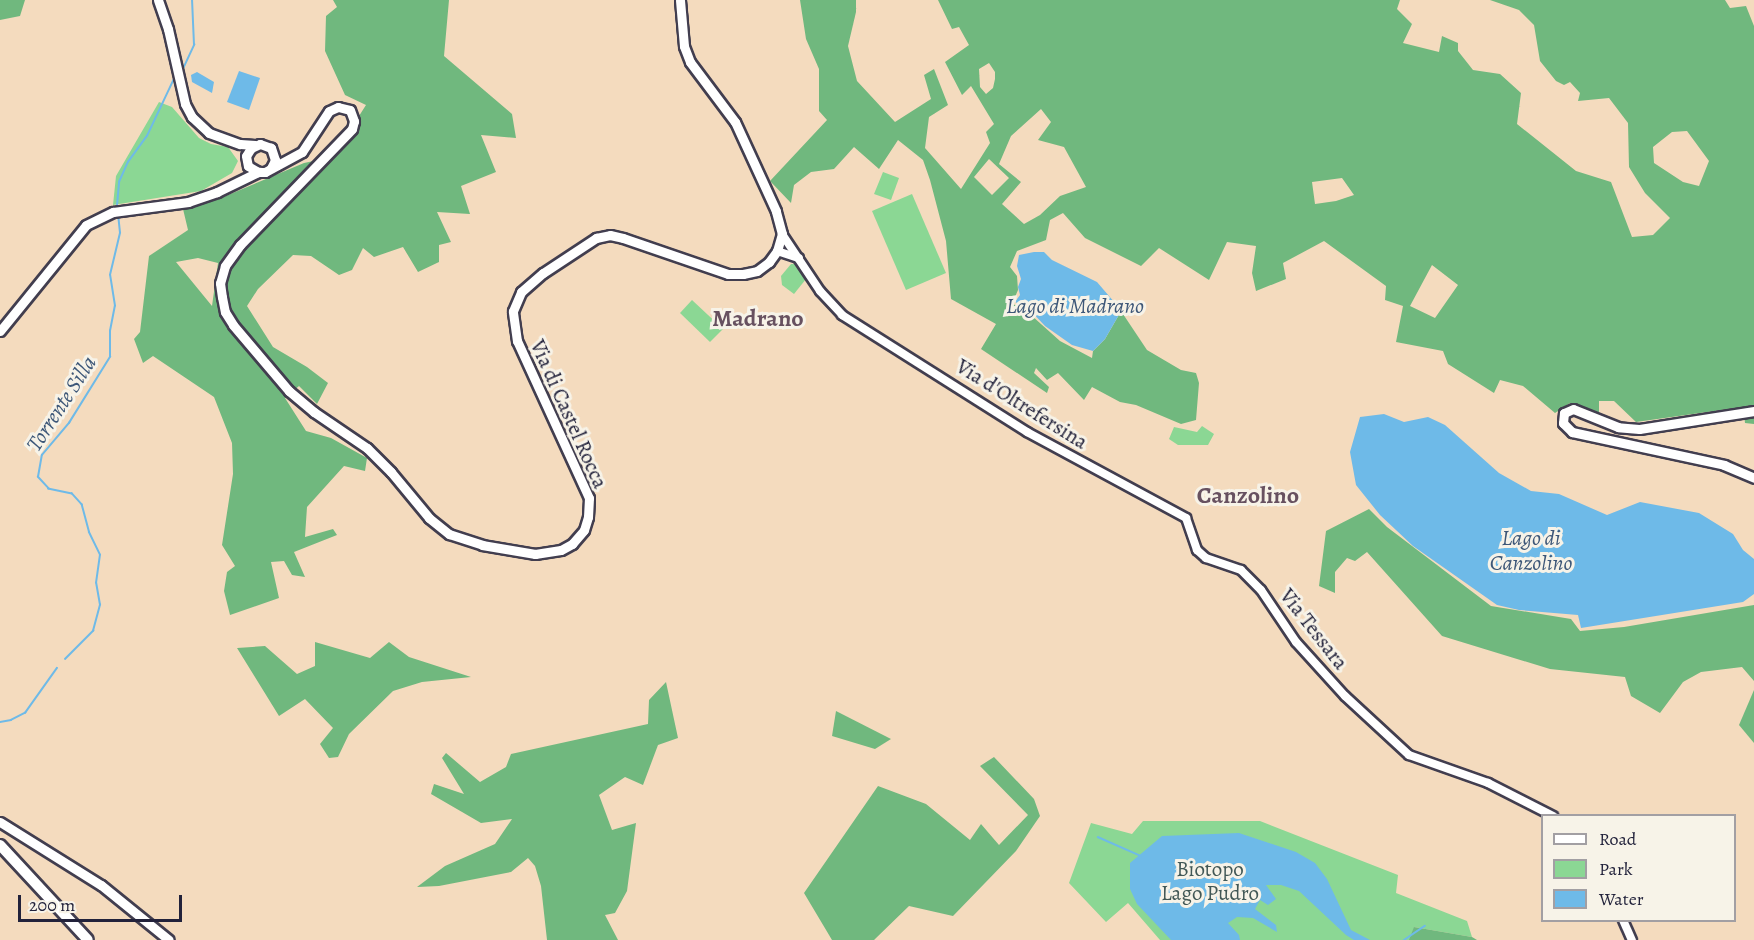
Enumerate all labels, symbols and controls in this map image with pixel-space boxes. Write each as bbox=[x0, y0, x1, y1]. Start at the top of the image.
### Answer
water label: Lago di Madrano bbox=[1006, 294, 1144, 320]
district label: Madrano bbox=[712, 305, 804, 333]
street label: Via di Castel Rocca bbox=[525, 336, 613, 492]
water label: Torrente Silla bbox=[21, 351, 103, 457]
street label: Via d'Oltrefersina bbox=[952, 353, 1092, 455]
district label: Canzolino bbox=[1197, 482, 1299, 510]
water label: Lago di Canzolino bbox=[1490, 525, 1572, 576]
street label: Via Tessara bbox=[1275, 584, 1353, 674]
legend bbox=[1541, 814, 1736, 922]
text: Road bbox=[1599, 827, 1636, 851]
park label: Biotopo Lago Pudro bbox=[1161, 856, 1259, 906]
text: Park bbox=[1599, 857, 1633, 881]
scale bar bbox=[21, 883, 184, 921]
text: Water bbox=[1599, 887, 1644, 911]
text: 200 m bbox=[29, 893, 75, 917]

